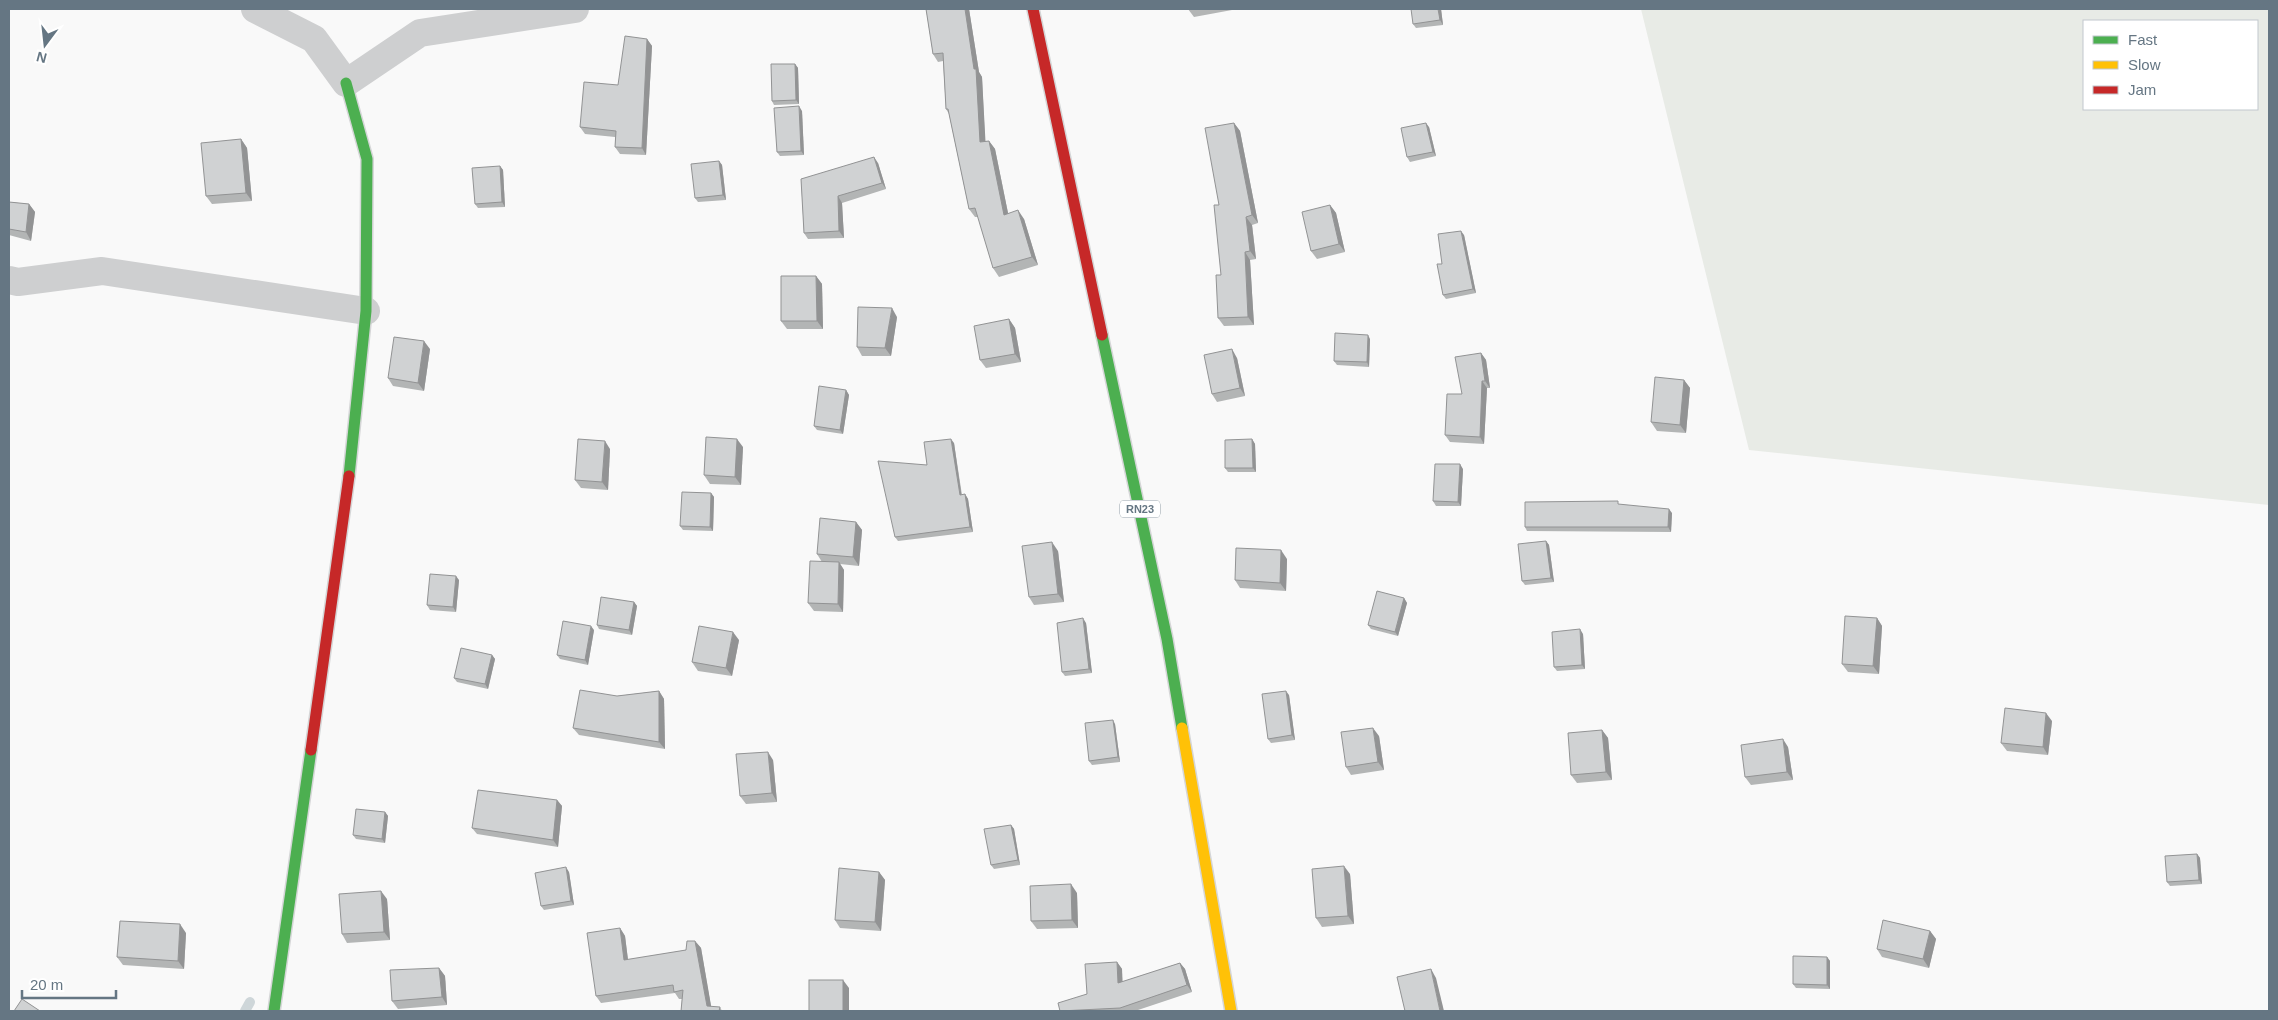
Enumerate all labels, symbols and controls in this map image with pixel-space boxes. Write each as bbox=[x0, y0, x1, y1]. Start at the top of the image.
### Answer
north arrow bbox=[20, 20, 70, 70]
legend bbox=[2083, 20, 2258, 110]
text: Fast bbox=[2128, 31, 2158, 48]
text: N bbox=[35, 49, 49, 67]
text: Slow bbox=[2128, 56, 2161, 73]
text: Jam bbox=[2128, 81, 2156, 98]
road number: RN23 bbox=[1120, 500, 1160, 518]
scale bar bbox=[22, 968, 116, 1000]
text: 20 m bbox=[30, 976, 63, 993]

